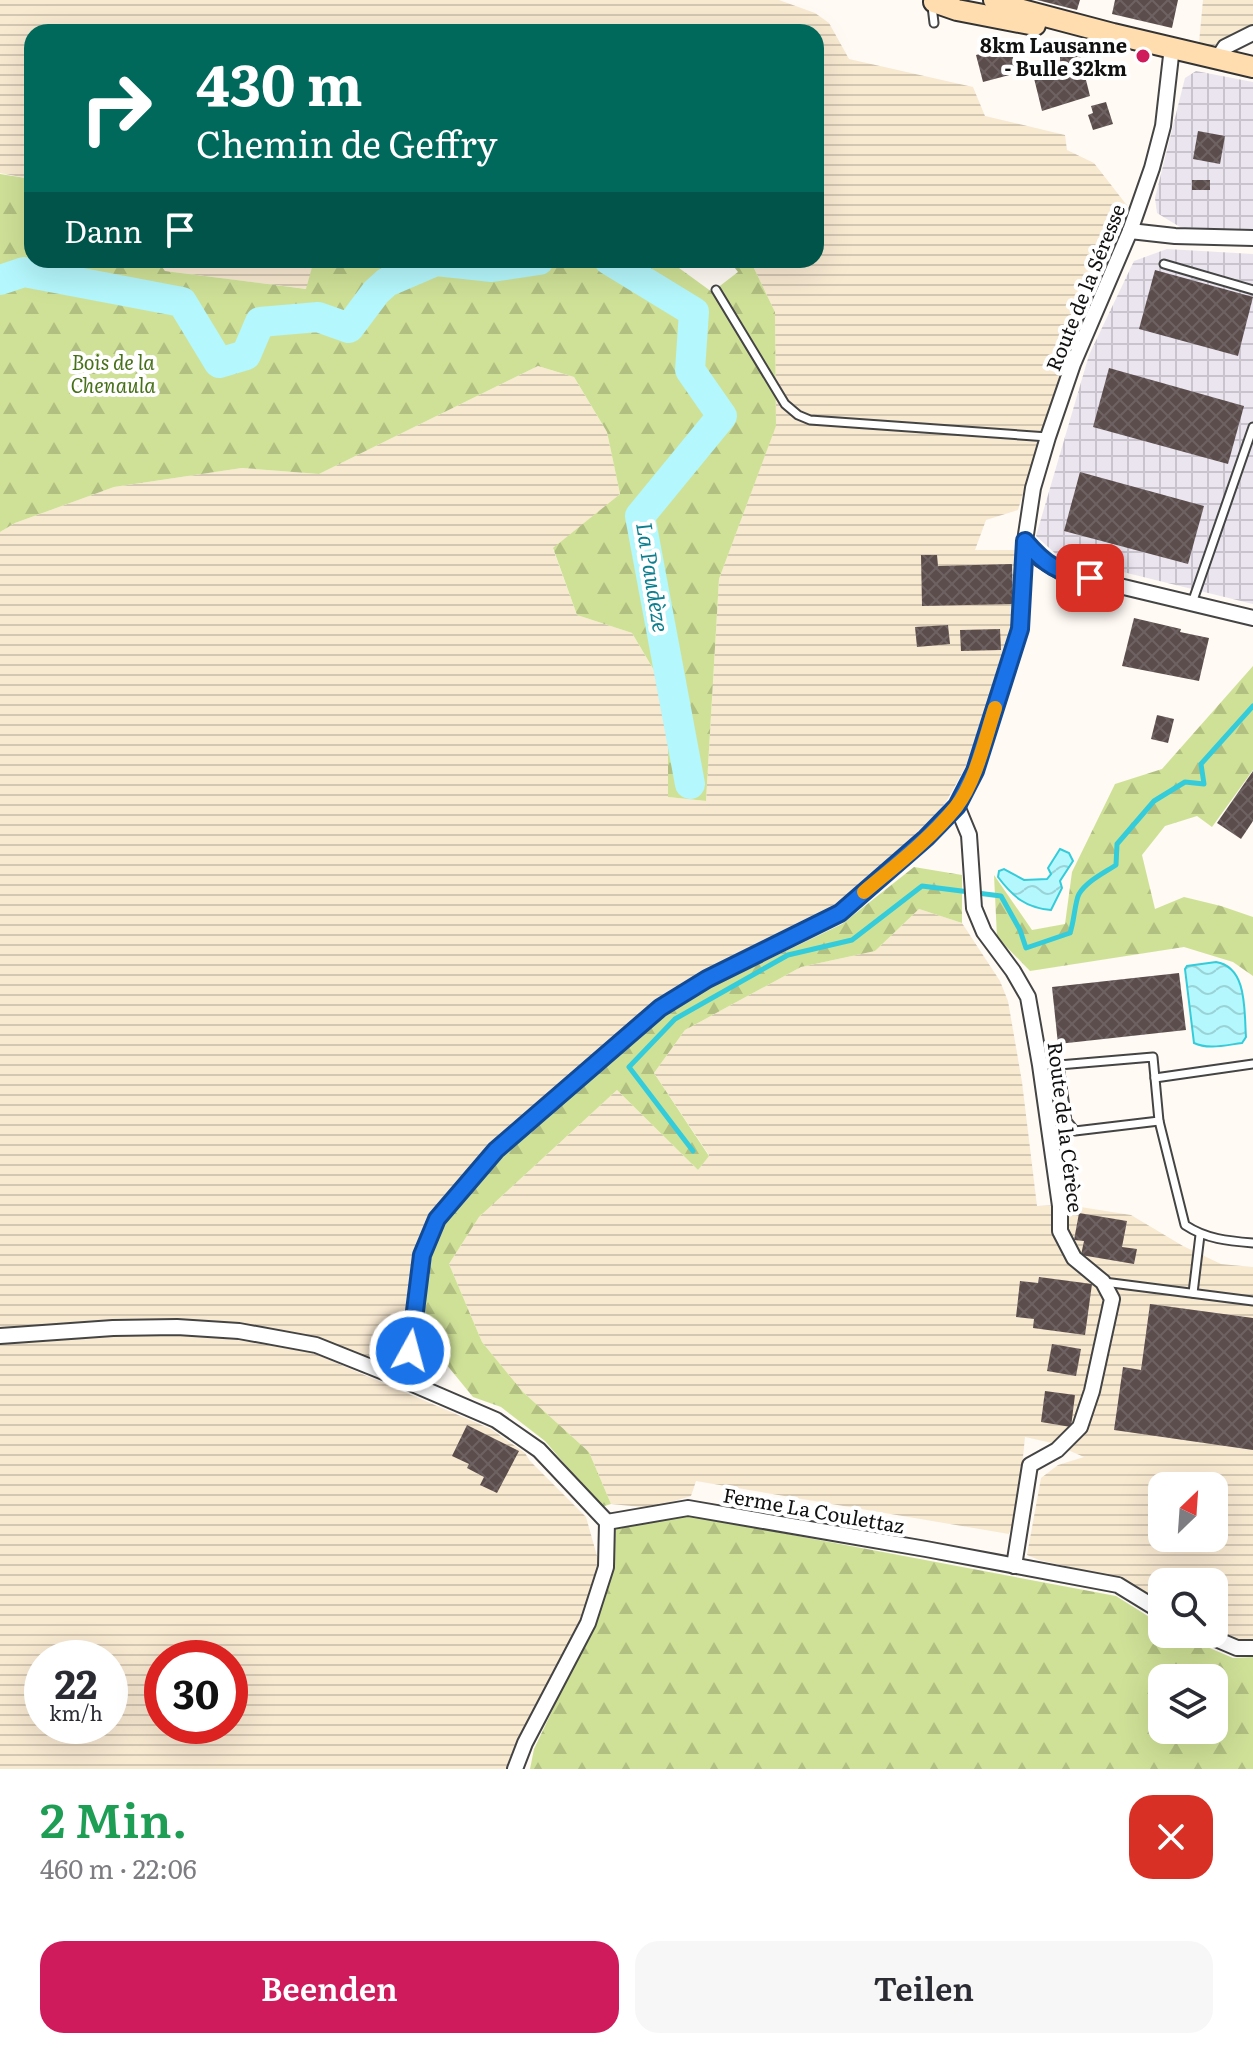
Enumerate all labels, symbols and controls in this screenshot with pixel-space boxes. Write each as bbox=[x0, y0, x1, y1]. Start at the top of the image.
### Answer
place label: 8km Lausanne - Bulle 32km bbox=[980, 29, 1127, 82]
text: 430 m bbox=[196, 40, 363, 123]
marker: 8km Lausanne - Bulle 32km bbox=[1134, 47, 1152, 65]
icon: right bbox=[64, 56, 168, 160]
text: Chemin de Geffry bbox=[196, 116, 498, 169]
street label: Route de la Séresse bbox=[1037, 199, 1131, 375]
text: Dann bbox=[64, 208, 142, 252]
icon: arrive bbox=[158, 208, 202, 252]
park label: Bois de la Chenaula bbox=[70, 346, 156, 399]
water label: La Paudèze bbox=[629, 520, 679, 634]
pin bbox=[1056, 544, 1124, 612]
icon: arrive bbox=[1068, 556, 1112, 600]
street label: Route de la Cérèce bbox=[1042, 1040, 1092, 1214]
position arrow bbox=[368, 1309, 452, 1393]
north arrow bbox=[1148, 1472, 1228, 1552]
map controls bbox=[1148, 1472, 1228, 1744]
street label: Ferme La Coulettaz bbox=[721, 1478, 907, 1540]
button: search bbox=[1148, 1568, 1228, 1648]
speed limit sign: 30 bbox=[144, 1640, 248, 1744]
text: 22 bbox=[55, 1652, 97, 1711]
button: layers bbox=[1148, 1664, 1228, 1744]
text: km/h bbox=[49, 1697, 103, 1727]
text: 2 Min. bbox=[40, 1782, 188, 1853]
button: close bbox=[1129, 1795, 1213, 1879]
text: 460 m · 22:06 bbox=[40, 1848, 197, 1887]
button: Beenden bbox=[40, 1941, 619, 2033]
button: Teilen bbox=[635, 1941, 1213, 2033]

